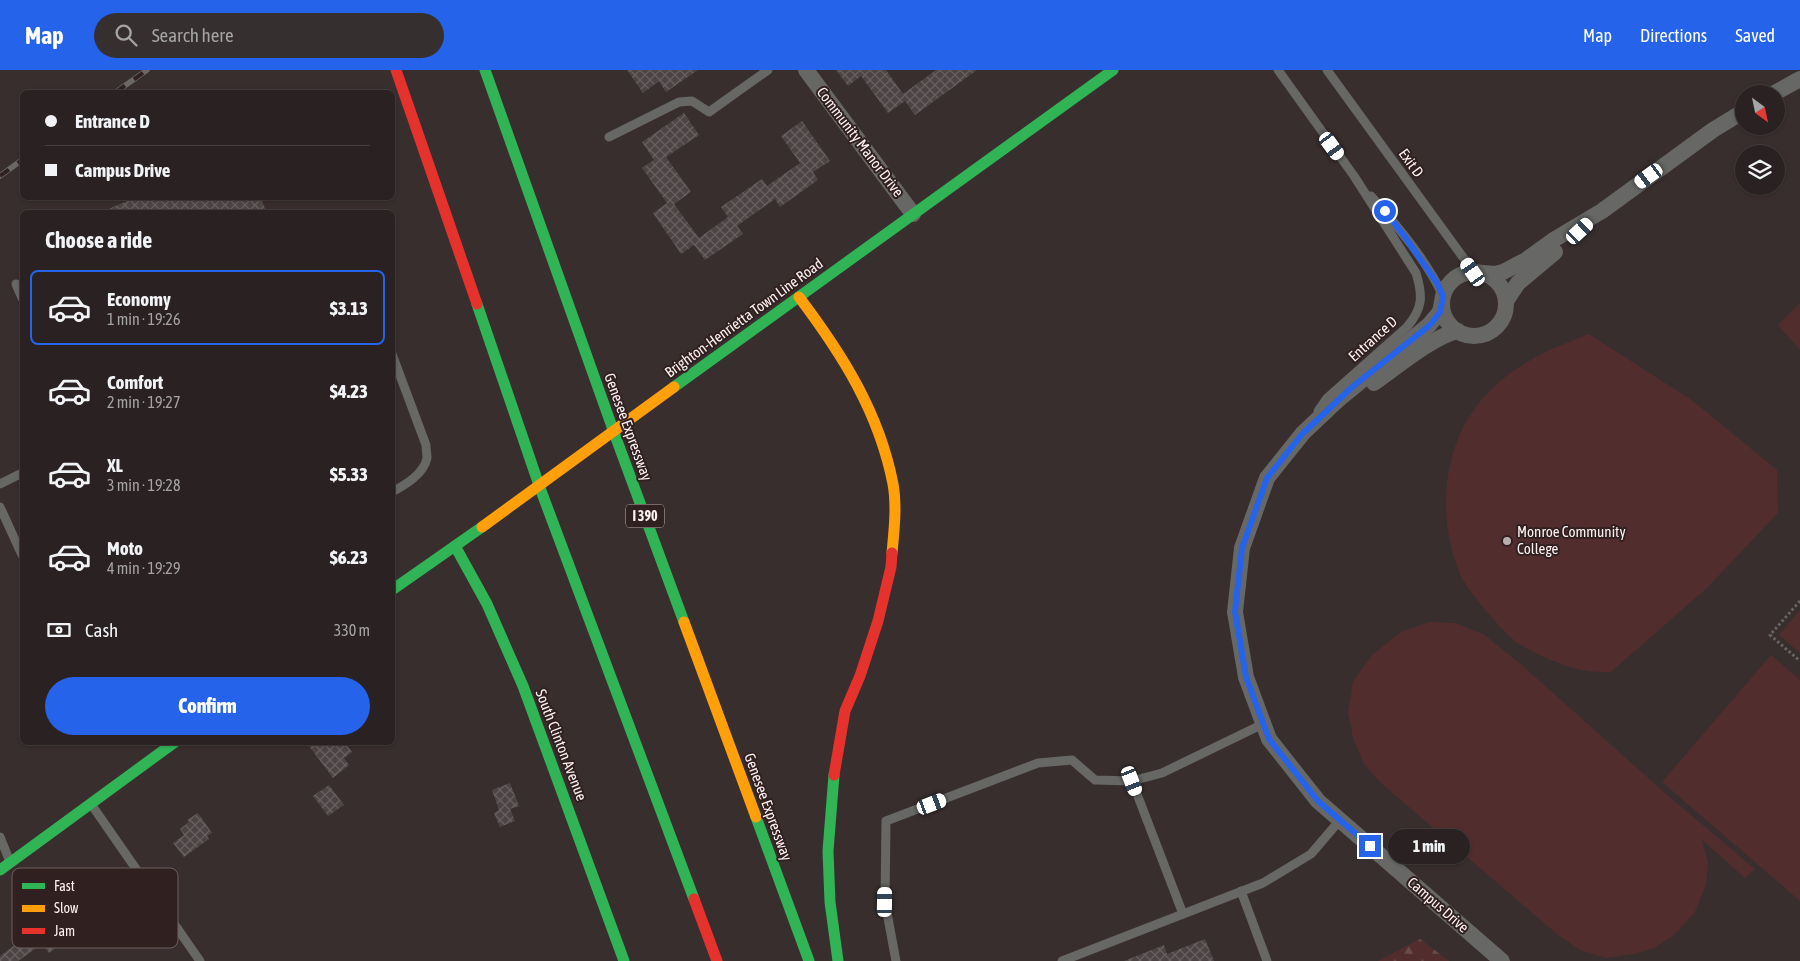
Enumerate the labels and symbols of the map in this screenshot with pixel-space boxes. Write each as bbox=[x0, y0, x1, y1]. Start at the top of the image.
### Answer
street label: Community Manor Drive bbox=[814, 84, 907, 200]
north arrow bbox=[1735, 85, 1785, 135]
car bbox=[1317, 129, 1346, 163]
street label: Exit D bbox=[1396, 145, 1427, 180]
car bbox=[1632, 161, 1665, 191]
route start bbox=[1374, 200, 1396, 222]
car bbox=[1563, 215, 1596, 247]
street label: Brighton-Henrietta Town Line Road bbox=[661, 255, 826, 381]
car bbox=[1458, 255, 1487, 289]
street label: Entrance D bbox=[1345, 313, 1400, 365]
street label: Genesee Expressway bbox=[601, 371, 656, 483]
road number: I 390 bbox=[626, 504, 664, 528]
place label: Monroe Community College bbox=[1517, 523, 1626, 557]
marker: Monroe Community College bbox=[1501, 535, 1513, 547]
street label: South Clinton Avenue bbox=[532, 687, 591, 803]
street label: Genesee Expressway bbox=[741, 751, 796, 863]
car bbox=[1119, 764, 1144, 798]
car bbox=[915, 792, 948, 816]
callout: 1 min bbox=[1388, 828, 1470, 864]
route end bbox=[1359, 835, 1381, 857]
legend bbox=[12, 868, 178, 948]
street label: Campus Drive bbox=[1404, 873, 1472, 936]
text: Fast bbox=[54, 878, 75, 894]
car bbox=[877, 887, 892, 917]
text: Slow bbox=[54, 900, 79, 916]
text: Jam bbox=[54, 923, 75, 939]

